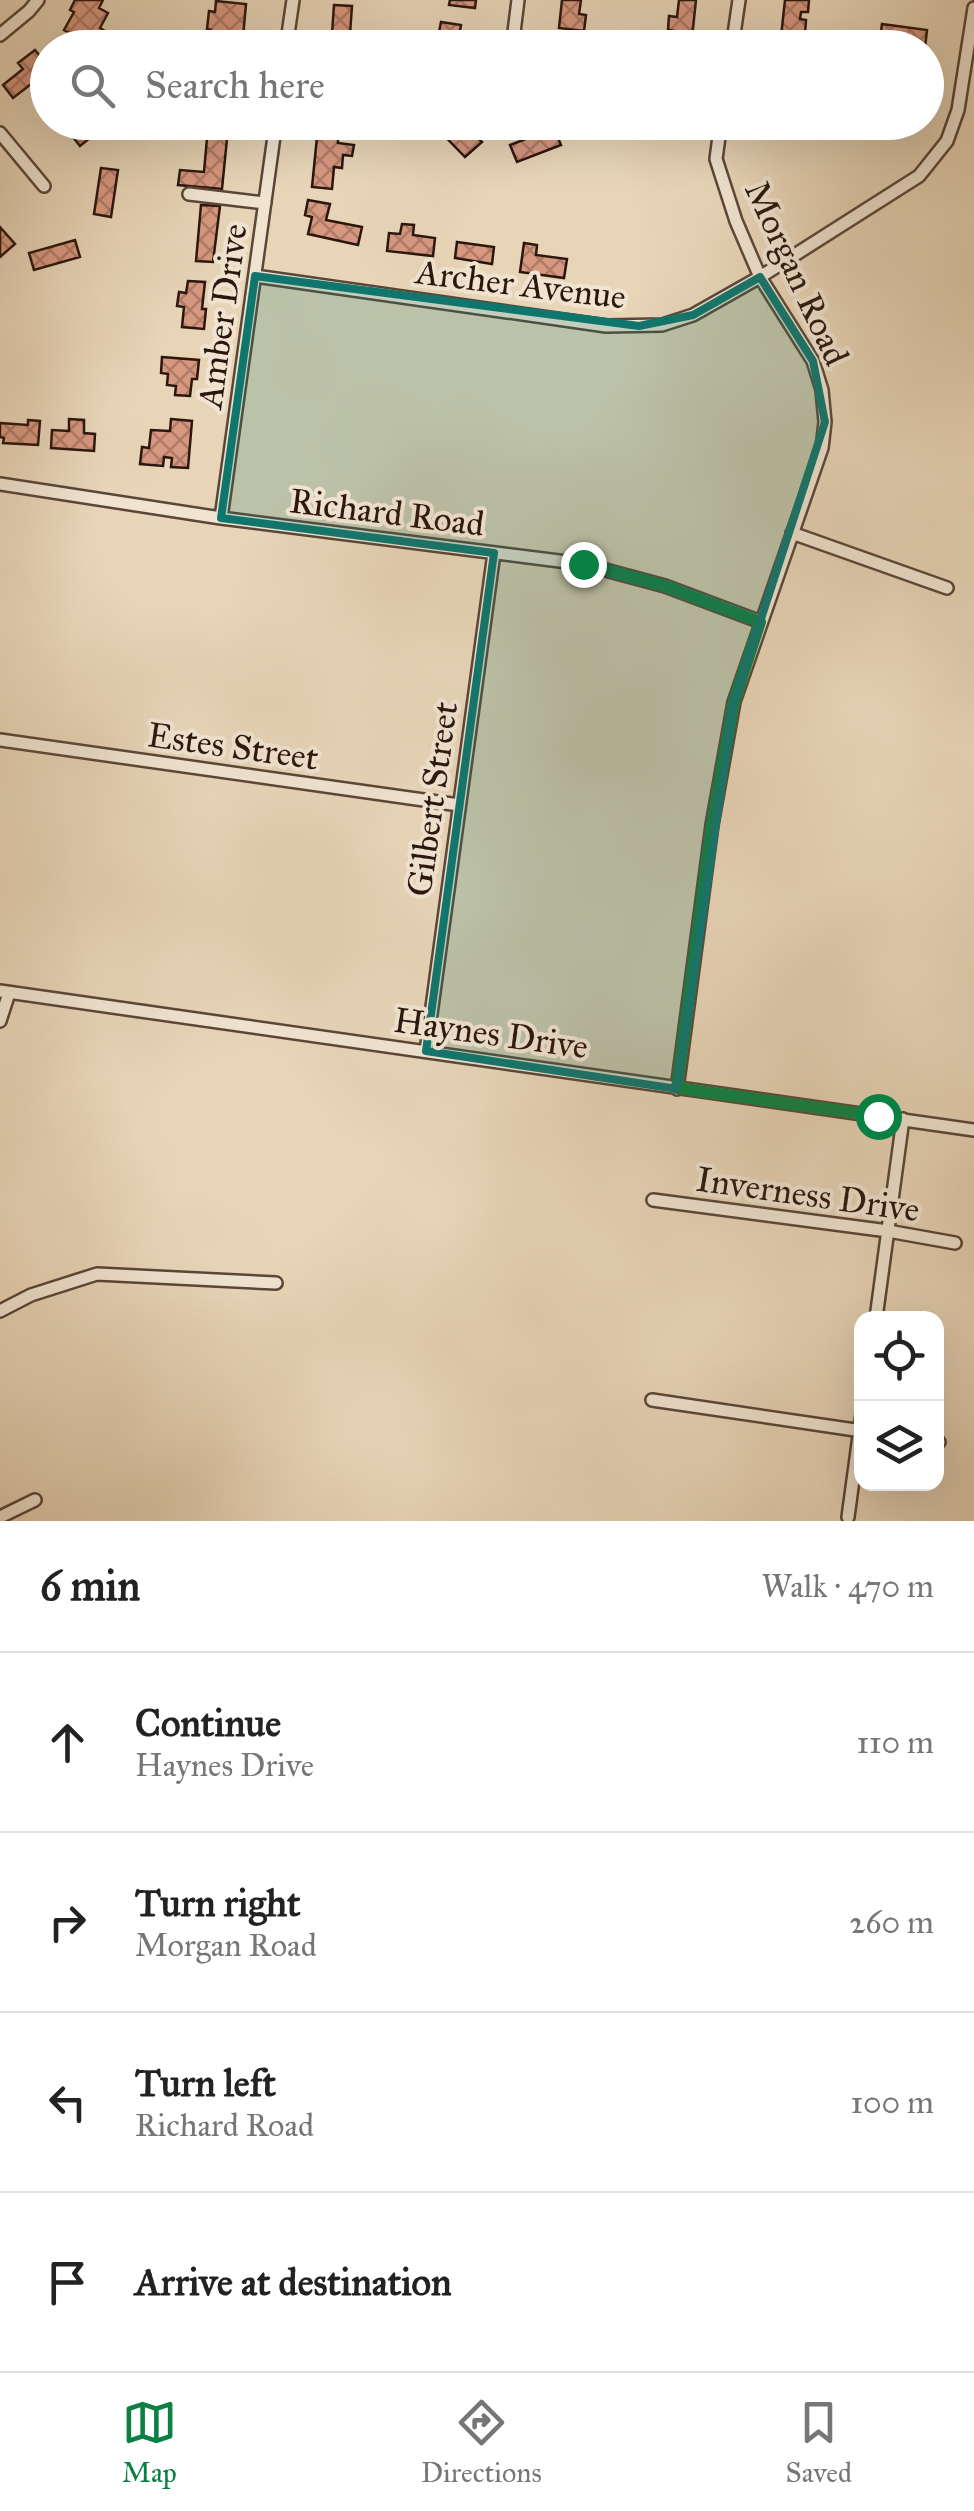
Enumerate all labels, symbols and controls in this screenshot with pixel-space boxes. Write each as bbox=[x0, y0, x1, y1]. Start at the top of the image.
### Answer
search box bbox=[30, 30, 944, 140]
icon: search bbox=[65, 58, 120, 113]
text: Search here bbox=[145, 62, 325, 108]
street label: Morgan Road bbox=[735, 174, 858, 373]
street label: Amber Drive bbox=[188, 221, 257, 413]
street label: Archer Avenue bbox=[412, 250, 628, 319]
street label: Richard Road bbox=[287, 479, 487, 546]
route end bbox=[561, 542, 607, 588]
street label: Gilbert Street bbox=[398, 699, 467, 899]
street label: Estes Street bbox=[145, 713, 321, 780]
street label: Haynes Drive bbox=[391, 999, 591, 1068]
route start bbox=[856, 1094, 902, 1140]
street label: Inverness Drive bbox=[694, 1158, 922, 1231]
map controls bbox=[854, 1311, 944, 1491]
button: locate bbox=[854, 1311, 944, 1401]
button: layers bbox=[854, 1401, 944, 1491]
text: 6 min bbox=[40, 1560, 140, 1612]
text: Walk · 470 m bbox=[761, 1567, 934, 1606]
text: Continue bbox=[135, 1700, 281, 1746]
icon: ahead bbox=[40, 1715, 95, 1770]
text: 110 m bbox=[856, 1723, 934, 1762]
text: Haynes Drive bbox=[135, 1746, 314, 1785]
text: Turn right bbox=[135, 1880, 301, 1926]
icon: right bbox=[40, 1895, 95, 1950]
text: 260 m bbox=[849, 1903, 934, 1942]
text: Morgan Road bbox=[135, 1926, 317, 1965]
text: Turn left bbox=[135, 2060, 276, 2106]
icon: left bbox=[40, 2075, 95, 2130]
text: 100 m bbox=[850, 2083, 934, 2122]
text: Richard Road bbox=[135, 2106, 314, 2145]
icon: arrive bbox=[40, 2255, 95, 2310]
text: Arrive at destination bbox=[135, 2259, 452, 2305]
tab: Map bbox=[122, 2395, 177, 2490]
tab: Directions bbox=[421, 2395, 542, 2490]
tab: Saved bbox=[786, 2395, 852, 2490]

